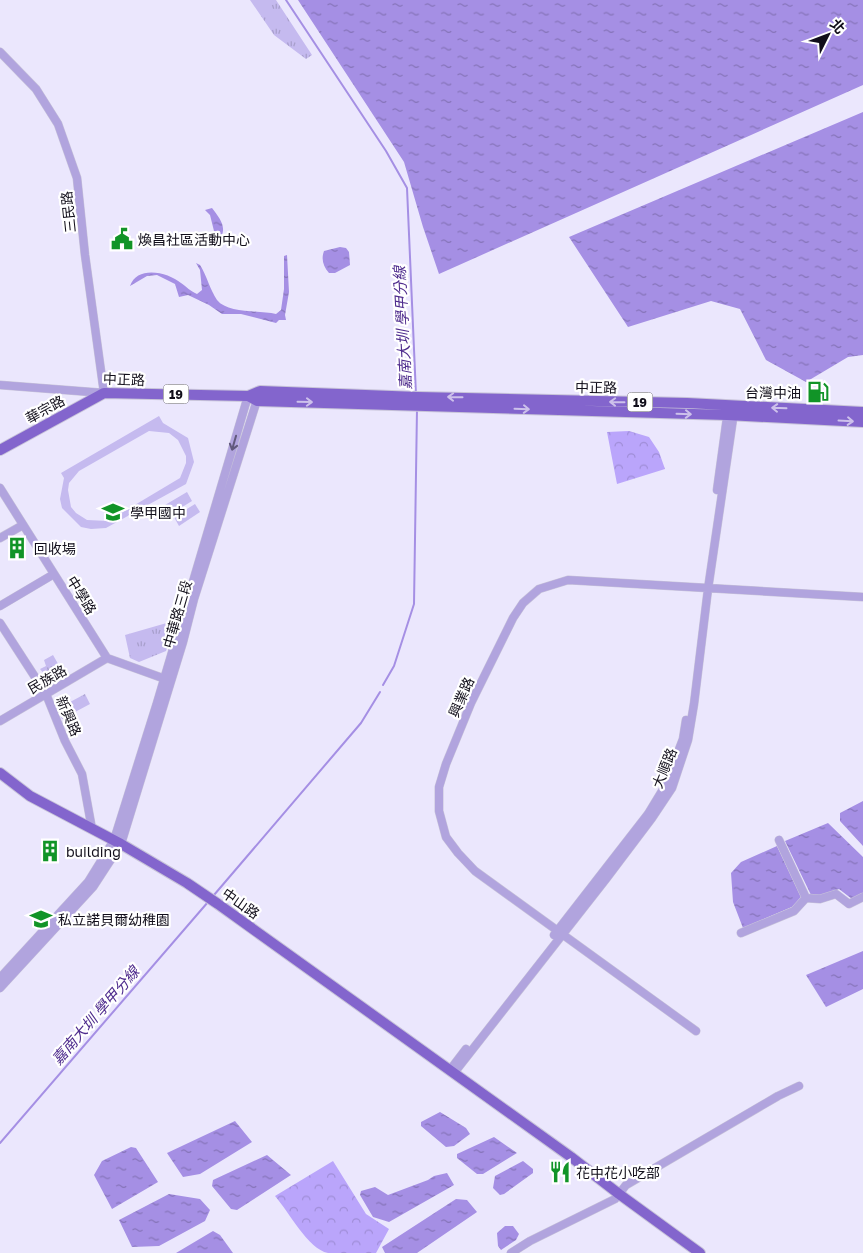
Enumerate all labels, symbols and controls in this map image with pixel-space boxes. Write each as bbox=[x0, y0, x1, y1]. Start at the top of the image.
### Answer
north arrow bbox=[803, 10, 853, 60]
text: 北 bbox=[827, 15, 849, 37]
street label: 三民路 bbox=[57, 190, 79, 234]
public building icon: 煥昌社區活動中心 bbox=[109, 226, 135, 252]
place label: 煥昌社區活動中心 bbox=[138, 231, 250, 248]
water label: 嘉南大圳 學甲分線 bbox=[390, 264, 414, 390]
street label: 中正路 bbox=[103, 370, 145, 388]
street label: 中正路 bbox=[575, 378, 617, 396]
fuel station icon: 台灣中油 bbox=[805, 379, 831, 405]
road number: 19 bbox=[164, 384, 188, 404]
place label: 台灣中油 bbox=[745, 384, 801, 401]
street label: 華宗路 bbox=[23, 391, 67, 427]
road number: 19 bbox=[628, 392, 652, 412]
one-way arrow bbox=[447, 393, 463, 402]
one-way arrow bbox=[297, 397, 313, 407]
one-way arrow bbox=[609, 397, 625, 406]
one-way arrow bbox=[772, 403, 788, 412]
one-way arrow bbox=[513, 404, 529, 414]
one-way arrow bbox=[676, 409, 692, 419]
one-way arrow bbox=[838, 416, 854, 425]
one-way arrow bbox=[229, 435, 238, 451]
school or university icon: 學甲國中 bbox=[100, 499, 126, 525]
place label: 學甲國中 bbox=[130, 504, 186, 521]
building icon: 回收場 bbox=[4, 535, 30, 561]
place label: 回收場 bbox=[34, 540, 76, 557]
street label: 中學路 bbox=[64, 573, 100, 617]
street label: 中華路三段 bbox=[159, 578, 195, 650]
street label: 民族路 bbox=[25, 661, 69, 697]
street label: 興業路 bbox=[445, 674, 477, 720]
street label: 新興路 bbox=[53, 693, 85, 739]
street label: 大順路 bbox=[648, 745, 680, 791]
building icon: building bbox=[37, 838, 63, 864]
place label: building bbox=[66, 843, 121, 860]
street label: 中山路 bbox=[219, 884, 263, 922]
school or university icon: 私立諾貝爾幼稚園 bbox=[28, 906, 54, 932]
place label: 私立諾貝爾幼稚園 bbox=[58, 911, 170, 928]
water label: 嘉南大圳 學甲分線 bbox=[48, 961, 144, 1068]
restaurant icon: 花中花小吃部 bbox=[547, 1159, 573, 1185]
place label: 花中花小吃部 bbox=[576, 1164, 660, 1181]

